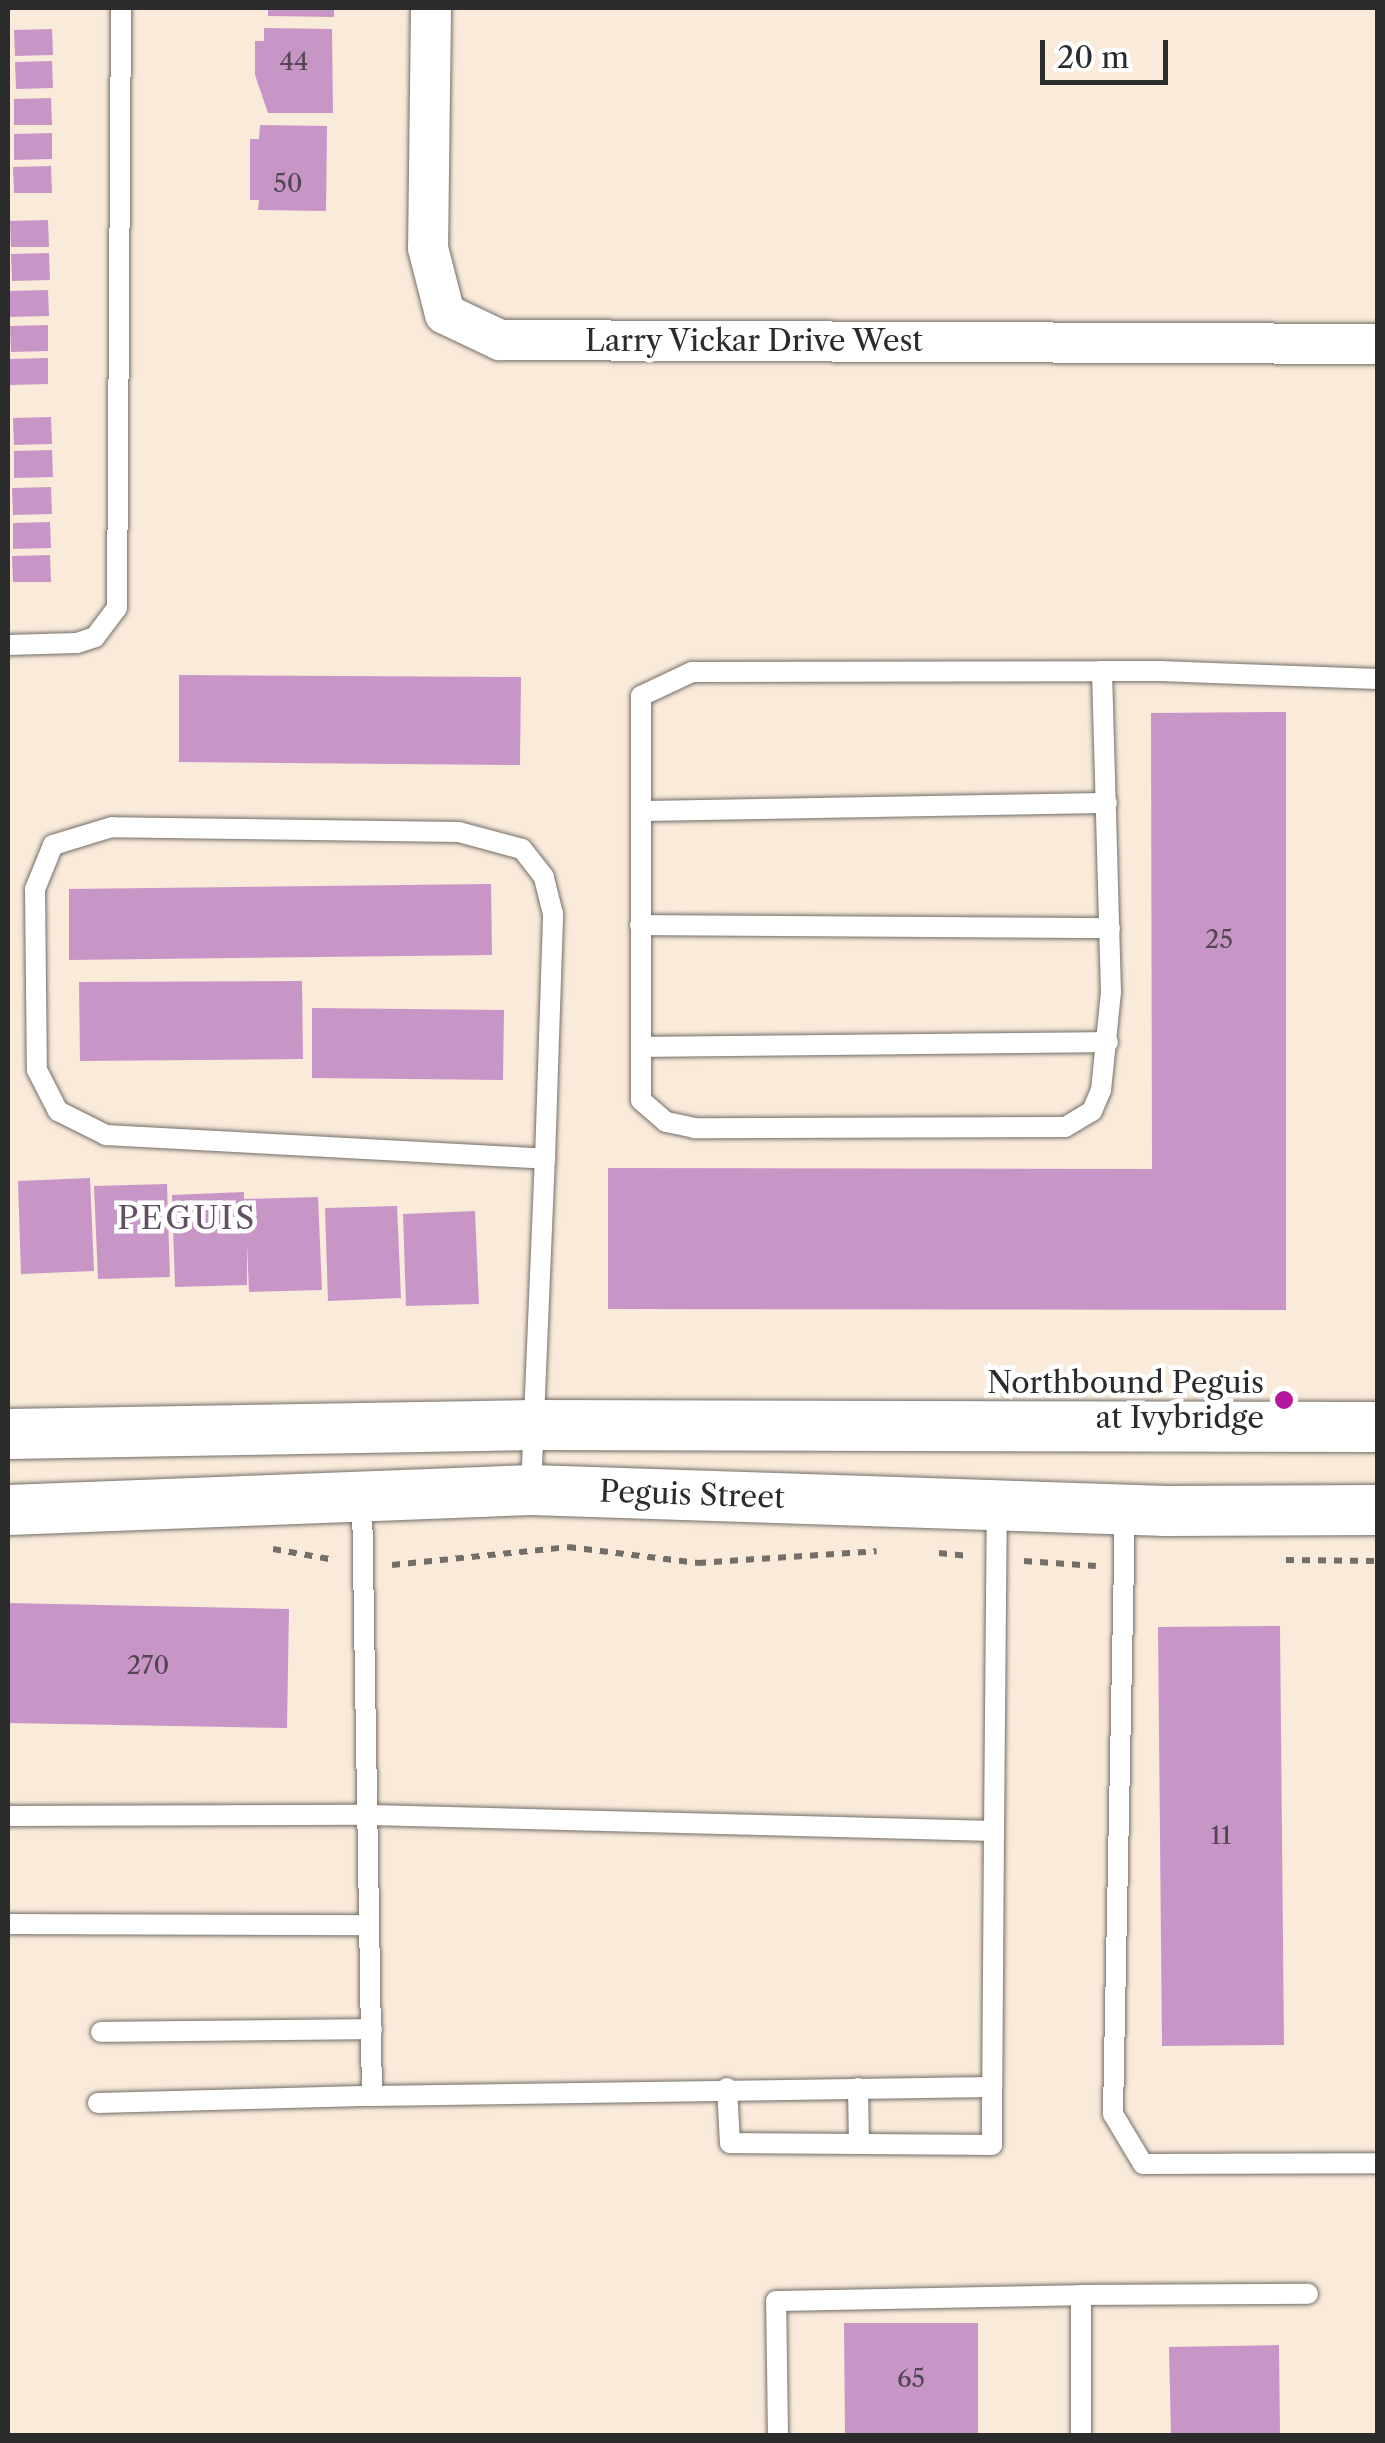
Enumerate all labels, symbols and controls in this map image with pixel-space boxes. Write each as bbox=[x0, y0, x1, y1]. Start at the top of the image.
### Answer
scale bar bbox=[1045, 20, 1172, 82]
text: 20 m bbox=[1057, 39, 1129, 76]
house number: 44 bbox=[280, 47, 308, 77]
house number: 50 bbox=[273, 169, 303, 199]
street label: Larry Vickar Drive West bbox=[583, 323, 925, 359]
house number: 25 bbox=[1205, 925, 1233, 955]
district label: PEGUIS bbox=[117, 1199, 257, 1237]
place label: Northbound Peguis at Ivybridge bbox=[987, 1365, 1264, 1436]
marker: Northbound Peguis at Ivybridge bbox=[1273, 1389, 1295, 1411]
street label: Peguis Street bbox=[599, 1474, 785, 1516]
house number: 270 bbox=[127, 1651, 169, 1681]
house number: 11 bbox=[1210, 1821, 1232, 1851]
house number: 65 bbox=[897, 2364, 925, 2394]

